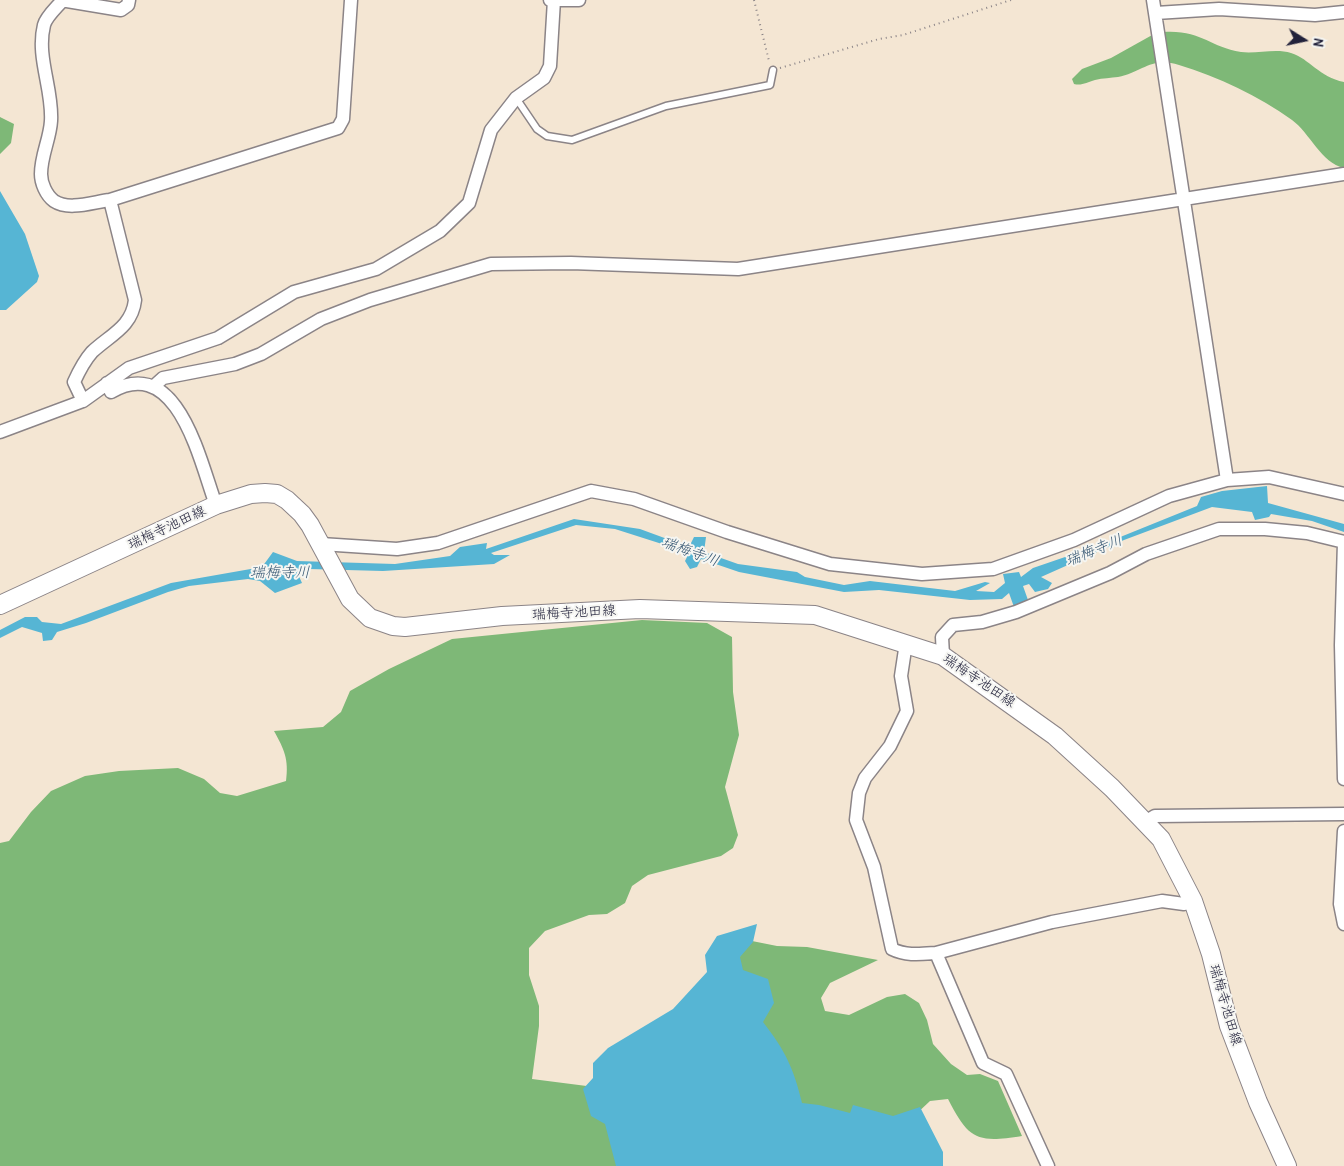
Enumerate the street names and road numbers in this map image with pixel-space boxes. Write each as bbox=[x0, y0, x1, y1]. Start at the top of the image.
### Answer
street label: 瑞梅寺池田線 bbox=[125, 503, 209, 553]
street label: 瑞梅寺池田線 bbox=[532, 602, 616, 624]
street label: 瑞梅寺池田線 bbox=[939, 651, 1019, 711]
street label: 瑞梅寺池田線 bbox=[1205, 962, 1245, 1048]

